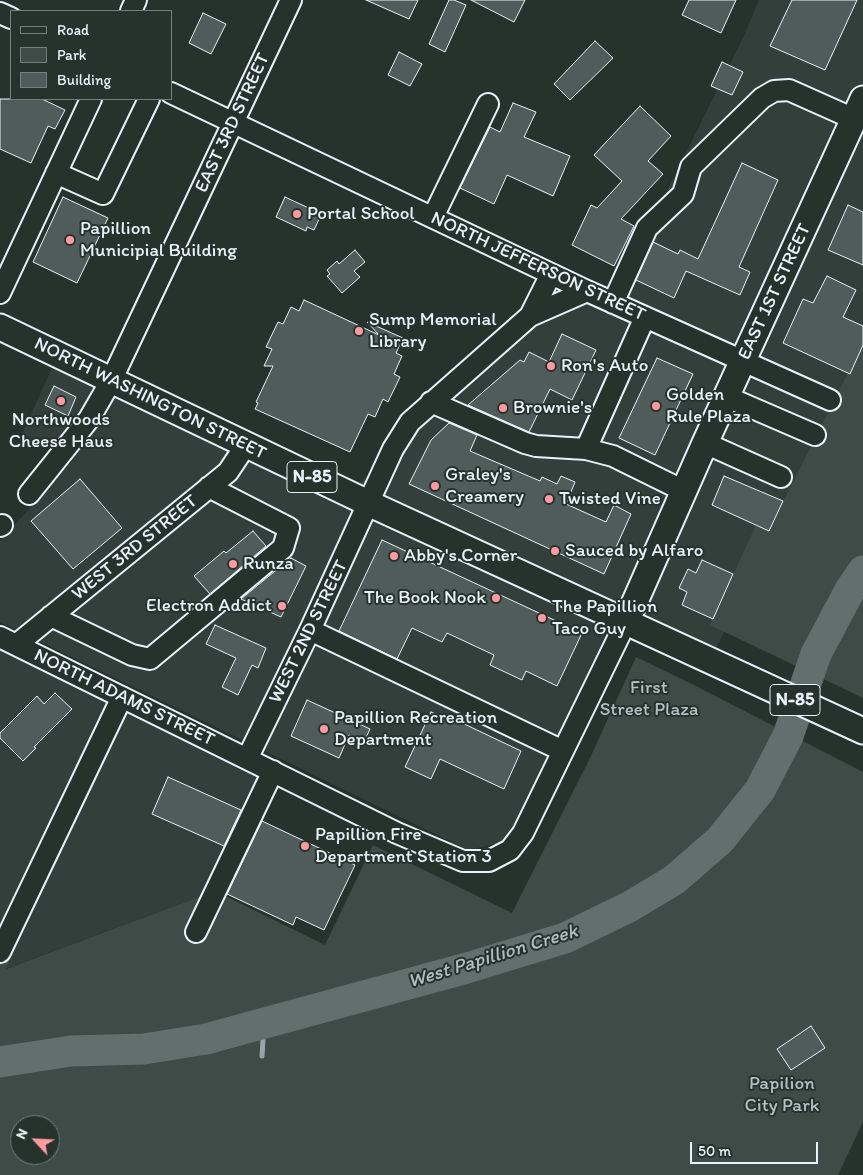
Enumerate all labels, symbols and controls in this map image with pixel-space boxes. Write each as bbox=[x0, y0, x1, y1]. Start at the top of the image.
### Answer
legend bbox=[10, 10, 172, 100]
text: Road bbox=[57, 21, 89, 39]
text: Park bbox=[57, 46, 87, 64]
street label: EAST 3RD STREET bbox=[191, 50, 275, 196]
text: Building bbox=[57, 71, 111, 89]
place label: Portal School bbox=[307, 203, 415, 225]
street label: NORTH JEFFERSON STREET bbox=[427, 207, 649, 327]
marker: Portal School bbox=[291, 208, 303, 220]
place label: Papillion Municipial Building bbox=[80, 218, 237, 262]
street label: EAST 1ST STREET bbox=[733, 220, 817, 364]
marker: Papillion Municipial Building bbox=[64, 234, 76, 246]
place label: Sump Memorial Library bbox=[369, 309, 497, 353]
marker: Sump Memorial Library bbox=[353, 325, 365, 337]
street label: NORTH WASHINGTON STREET bbox=[30, 333, 270, 465]
place label: Ron's Auto bbox=[561, 355, 648, 377]
marker: Ron's Auto bbox=[545, 360, 557, 372]
place label: Golden Rule Plaza bbox=[666, 384, 751, 428]
marker: Northwoods Cheese Haus bbox=[55, 395, 67, 407]
place label: Brownie's bbox=[513, 397, 592, 419]
marker: Golden Rule Plaza bbox=[650, 400, 662, 412]
marker: Brownie's bbox=[497, 402, 509, 414]
place label: Northwoods Cheese Haus bbox=[9, 409, 113, 453]
road number: N-85 bbox=[287, 462, 337, 492]
place label: Graley's Creamery bbox=[445, 464, 524, 508]
marker: Graley's Creamery bbox=[429, 480, 441, 492]
place label: Twisted Vine bbox=[559, 488, 661, 510]
street label: WEST 3RD STREET bbox=[67, 490, 203, 606]
marker: Twisted Vine bbox=[543, 493, 555, 505]
place label: Sauced by Alfaro bbox=[565, 540, 703, 562]
place label: Abby's Corner bbox=[404, 545, 517, 567]
marker: Sauced by Alfaro bbox=[549, 545, 561, 557]
marker: Abby's Corner bbox=[388, 550, 400, 562]
place label: Runza bbox=[243, 553, 294, 575]
street label: WEST 2ND STREET bbox=[264, 557, 354, 707]
marker: Runza bbox=[227, 558, 239, 570]
place label: The Book Nook bbox=[364, 587, 486, 609]
marker: The Book Nook bbox=[490, 592, 502, 604]
place label: Electron Addict bbox=[146, 595, 272, 617]
place label: The Papillion Taco Guy bbox=[552, 596, 657, 640]
marker: Electron Addict bbox=[276, 600, 288, 612]
marker: The Papillion Taco Guy bbox=[536, 612, 548, 624]
street label: NORTH ADAMS STREET bbox=[30, 644, 218, 752]
park label: First Street Plaza bbox=[600, 677, 698, 721]
road number: N-85 bbox=[770, 684, 820, 716]
place label: Papillion Recreation Department bbox=[334, 707, 497, 751]
marker: Papillion Recreation Department bbox=[318, 723, 330, 735]
place label: Papillion Fire Department Station 3 bbox=[315, 824, 492, 868]
marker: Papillion Fire Department Station 3 bbox=[299, 840, 311, 852]
water label: West Papillion Creek bbox=[405, 920, 581, 994]
park label: Papilion City Park bbox=[745, 1073, 819, 1117]
north arrow bbox=[10, 1115, 60, 1165]
text: N bbox=[12, 1126, 32, 1142]
scale bar bbox=[693, 1132, 820, 1164]
text: 50 m bbox=[698, 1142, 731, 1160]

